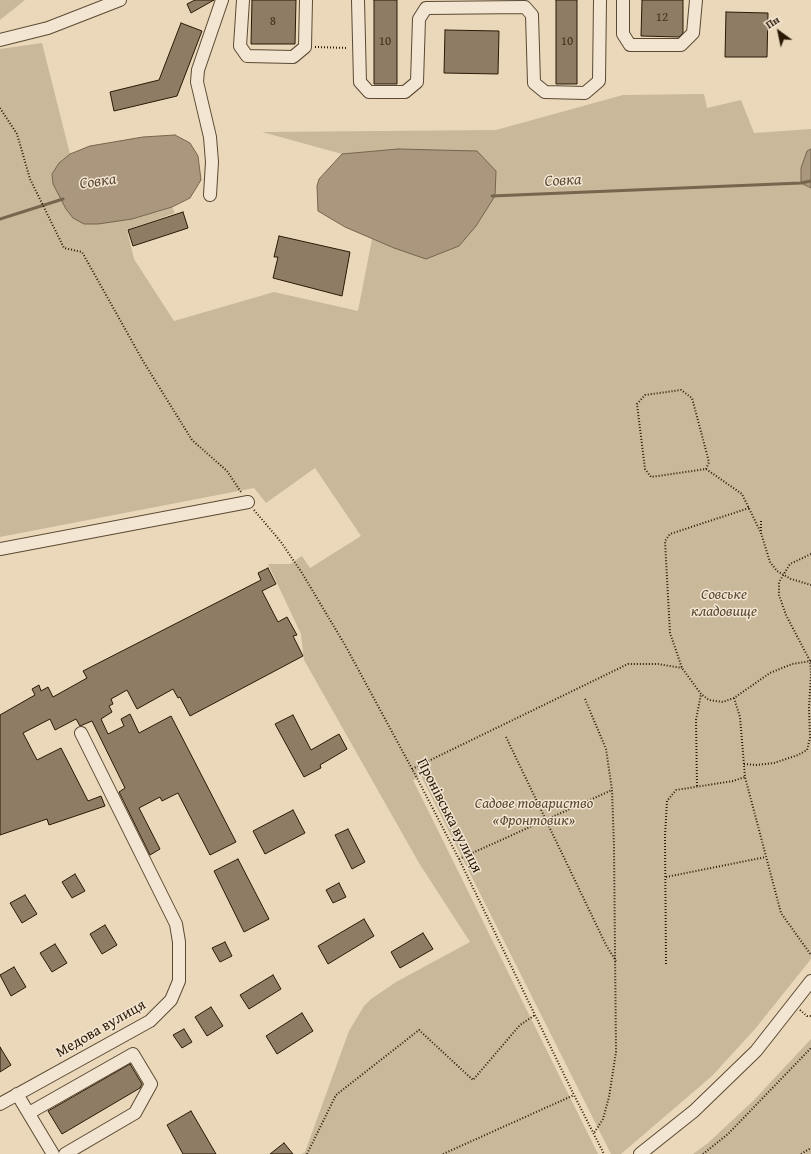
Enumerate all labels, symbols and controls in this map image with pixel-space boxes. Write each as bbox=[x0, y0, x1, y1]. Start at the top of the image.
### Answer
house number: 12 bbox=[656, 10, 668, 26]
text: Пн bbox=[762, 11, 783, 33]
north arrow bbox=[759, 12, 799, 52]
house number: 8 bbox=[270, 14, 276, 30]
house number: 10 bbox=[379, 34, 391, 50]
house number: 10 bbox=[561, 34, 573, 50]
water label: Совка bbox=[78, 170, 118, 194]
water label: Совка bbox=[544, 170, 582, 192]
park label: Совське кладовище bbox=[691, 586, 757, 621]
street label: Пронівська вулиця bbox=[412, 756, 486, 876]
park label: Садове товариство «Фронтовик» bbox=[475, 795, 593, 830]
street label: Медова вулиця bbox=[53, 996, 149, 1062]

